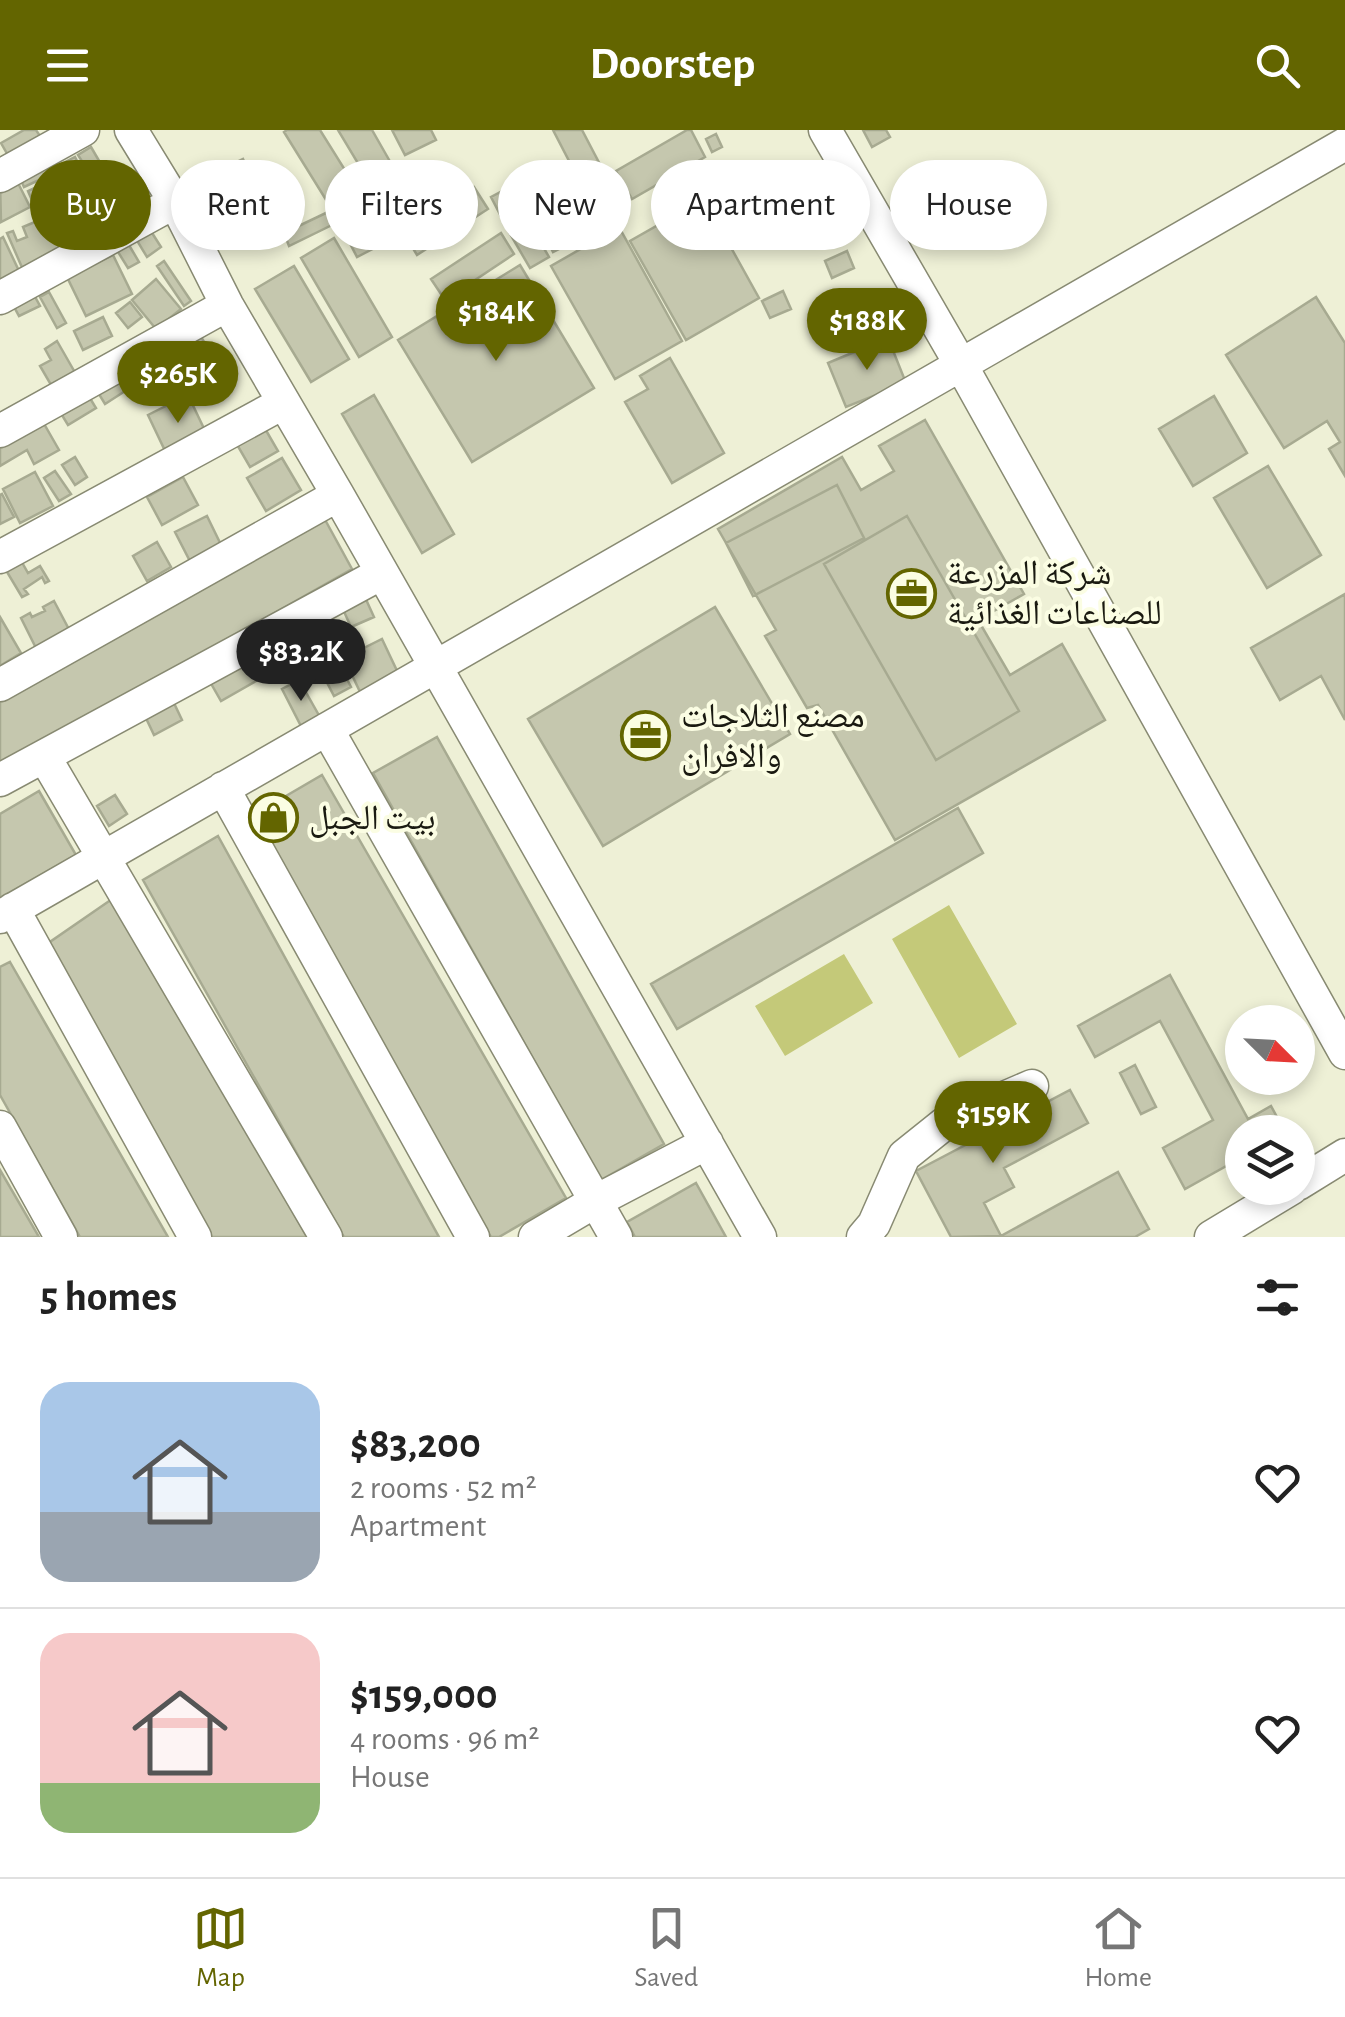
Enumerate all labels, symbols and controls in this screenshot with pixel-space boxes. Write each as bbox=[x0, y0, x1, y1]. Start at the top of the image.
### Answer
icon: menu bbox=[40, 38, 95, 93]
icon: search bbox=[1250, 38, 1305, 93]
text: Doorstep bbox=[590, 42, 755, 87]
chip: Buy bbox=[30, 160, 151, 250]
chip: Rent bbox=[171, 160, 305, 250]
chip: Filters bbox=[325, 160, 478, 250]
chip: New bbox=[498, 160, 631, 250]
chip: Apartment bbox=[651, 160, 870, 250]
chip: House bbox=[890, 160, 1047, 250]
pin: $184K bbox=[426, 279, 566, 364]
pin: $188K bbox=[797, 288, 937, 373]
text: $184K bbox=[458, 295, 534, 327]
text: $188K bbox=[829, 304, 905, 336]
pin: $265K bbox=[108, 341, 248, 426]
text: $265K bbox=[139, 357, 217, 389]
place label: شركة المزرعة للصناعات الغذائية bbox=[947, 556, 1162, 631]
office icon: شركة المزرعة للصناعات الغذائية bbox=[886, 567, 938, 619]
pin: $83.2K bbox=[220, 619, 382, 704]
text: $83.2K bbox=[258, 635, 344, 667]
place label: مصنع الثلاجات والافران bbox=[681, 699, 865, 776]
office icon: مصنع الثلاجات والافران bbox=[620, 710, 672, 762]
shop icon: بيت الجبل bbox=[248, 792, 300, 844]
place label: بيت الجبل bbox=[309, 801, 436, 838]
north arrow bbox=[1225, 1005, 1315, 1095]
map controls bbox=[1225, 1005, 1315, 1205]
pin: $159K bbox=[923, 1081, 1063, 1166]
text: $159K bbox=[956, 1097, 1030, 1129]
button: layers bbox=[1225, 1115, 1315, 1205]
icon: filters bbox=[1250, 1270, 1305, 1325]
text: 5 homes bbox=[40, 1276, 177, 1318]
icon: home bbox=[120, 1422, 240, 1542]
text: $83,200 bbox=[350, 1423, 481, 1465]
icon: heart bbox=[1250, 1455, 1305, 1510]
text: 2 rooms · 52 m² bbox=[350, 1472, 537, 1504]
text: Apartment bbox=[350, 1510, 486, 1542]
icon: home bbox=[120, 1673, 240, 1793]
text: $159,000 bbox=[350, 1674, 498, 1716]
icon: heart bbox=[1250, 1706, 1305, 1761]
text: 4 rooms · 96 m² bbox=[350, 1723, 540, 1755]
text: House bbox=[350, 1761, 430, 1793]
tab: Map bbox=[193, 1901, 248, 1995]
tab: Saved bbox=[634, 1901, 698, 1995]
tab: Home bbox=[1085, 1901, 1152, 1995]

